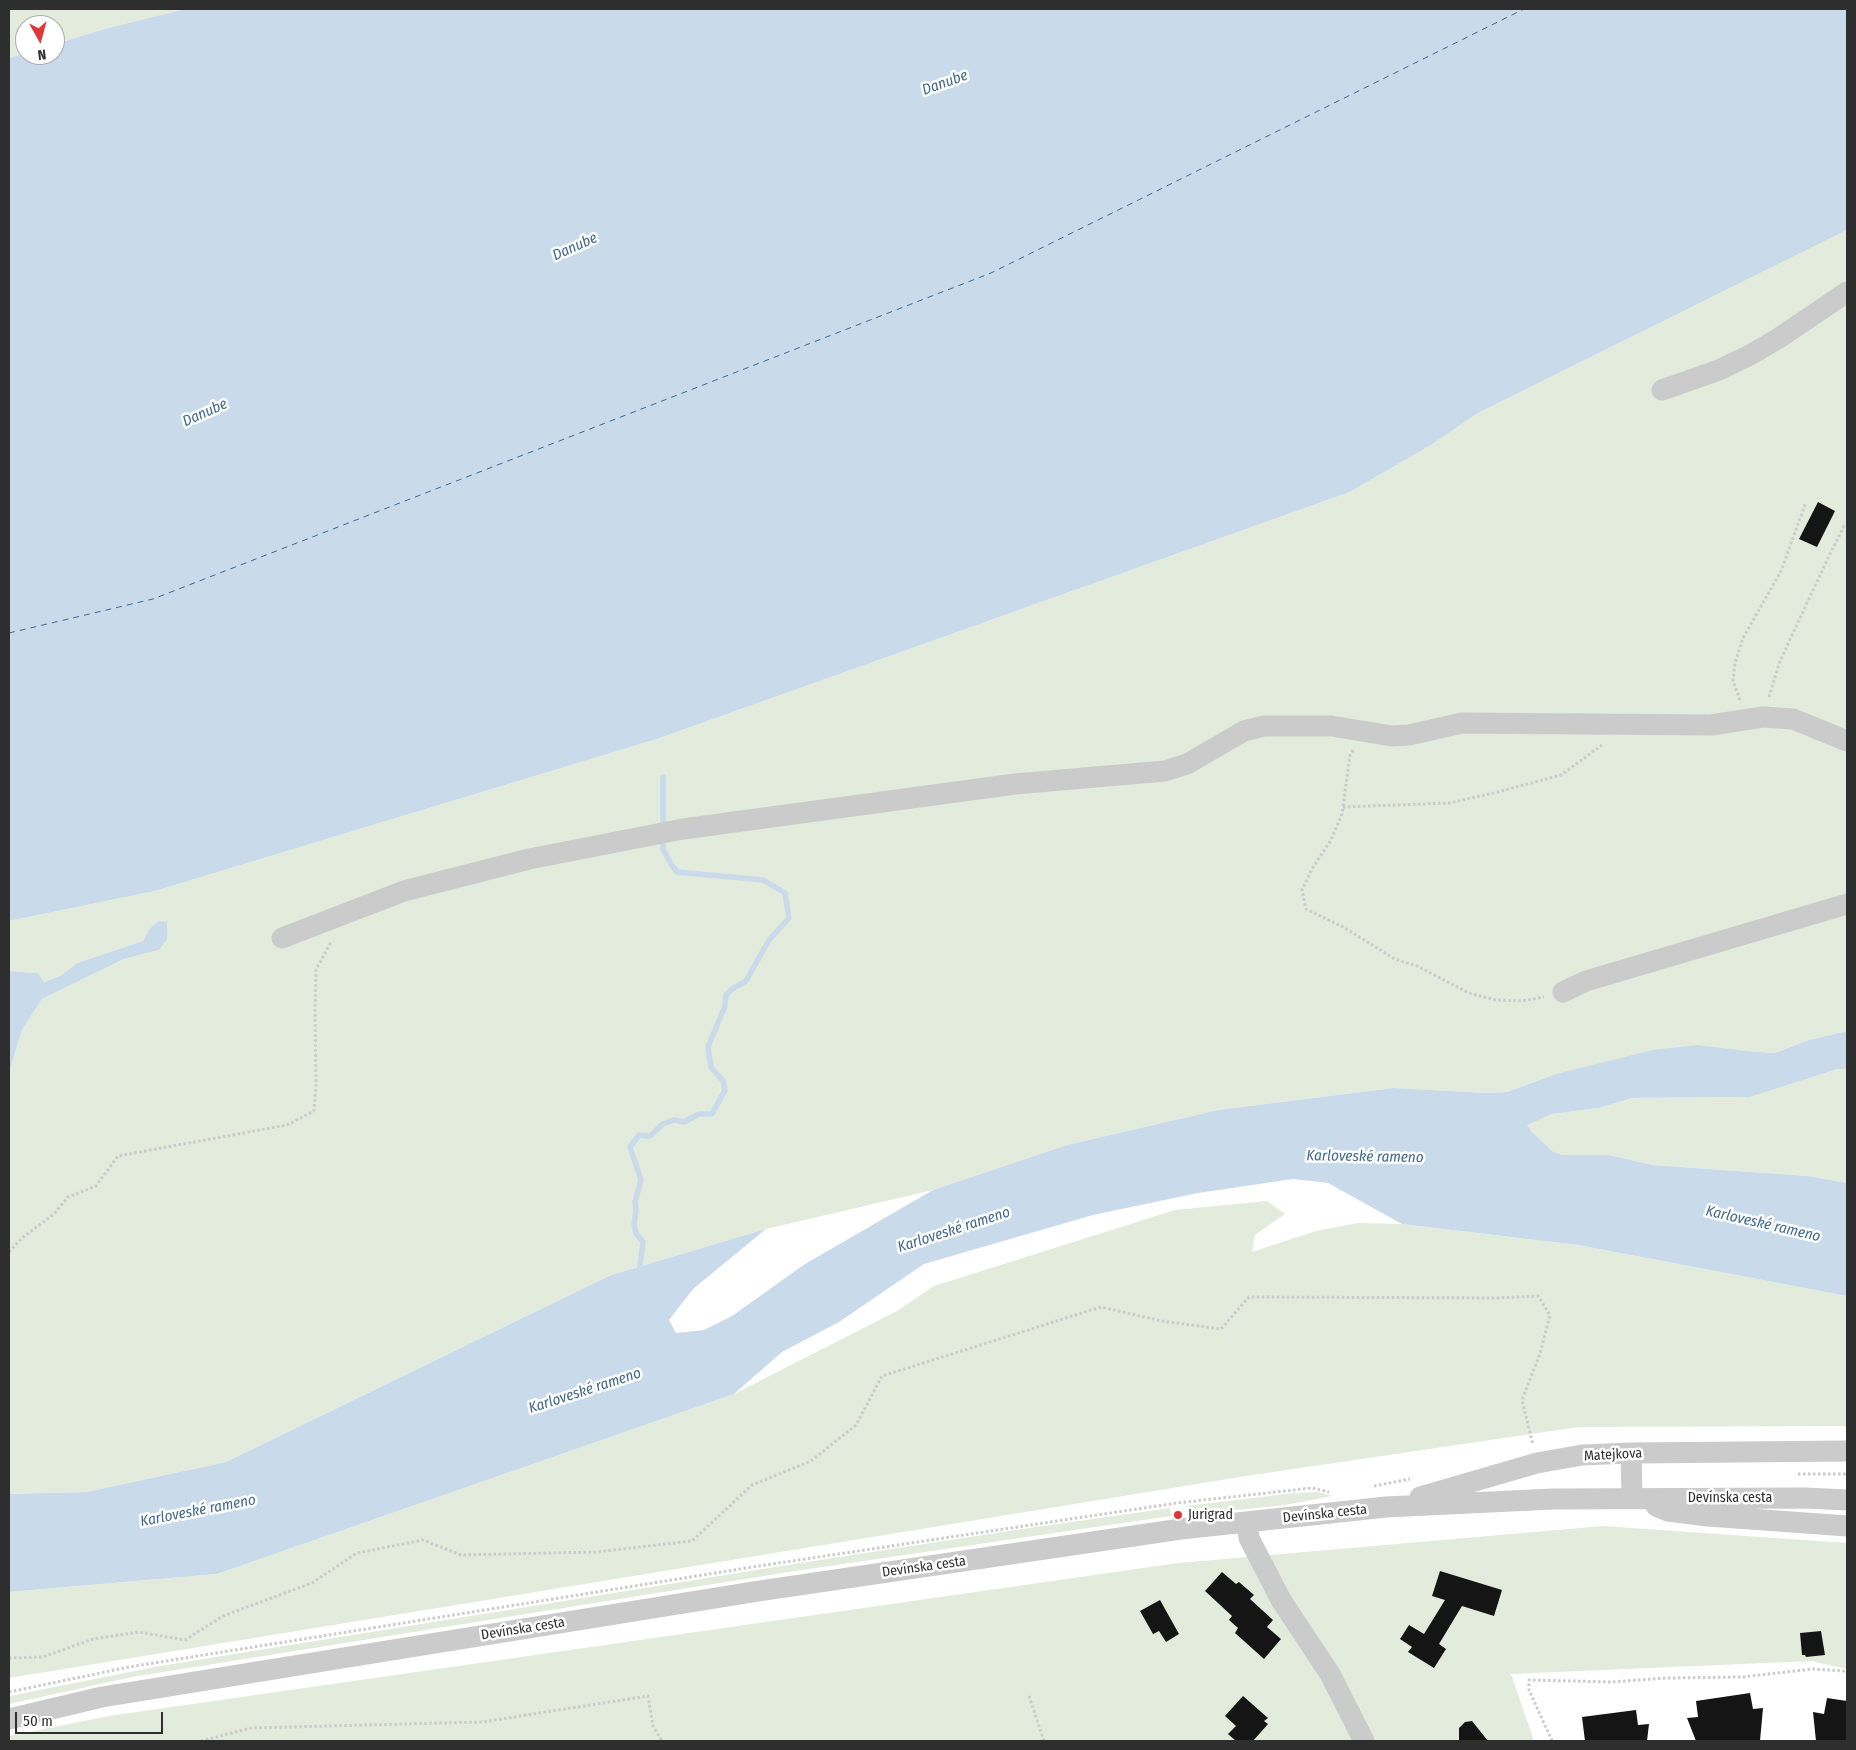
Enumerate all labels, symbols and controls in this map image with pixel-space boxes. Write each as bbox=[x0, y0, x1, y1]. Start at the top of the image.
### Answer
north arrow bbox=[15, 15, 65, 65]
text: N bbox=[37, 45, 47, 63]
water label: Danube bbox=[920, 66, 970, 100]
water label: Danube bbox=[550, 229, 600, 265]
water label: Danube bbox=[180, 395, 230, 431]
water label: Karloveské rameno bbox=[1306, 1147, 1424, 1167]
water label: Karloveské rameno bbox=[1704, 1202, 1822, 1246]
water label: Karloveské rameno bbox=[895, 1203, 1013, 1257]
water label: Karloveské rameno bbox=[526, 1364, 644, 1418]
street label: Matejkova bbox=[1583, 1445, 1643, 1465]
street label: Devínska cesta bbox=[1688, 1490, 1772, 1506]
water label: Karloveské rameno bbox=[139, 1491, 257, 1531]
street label: Devínska cesta bbox=[1282, 1501, 1368, 1527]
place label: Jurigrad bbox=[1188, 1507, 1233, 1523]
marker: Jurigrad bbox=[1172, 1509, 1184, 1521]
street label: Devínska cesta bbox=[881, 1553, 967, 1581]
street label: Devínska cesta bbox=[480, 1614, 566, 1644]
scale bar bbox=[18, 1702, 165, 1734]
text: 50 m bbox=[23, 1712, 53, 1730]

